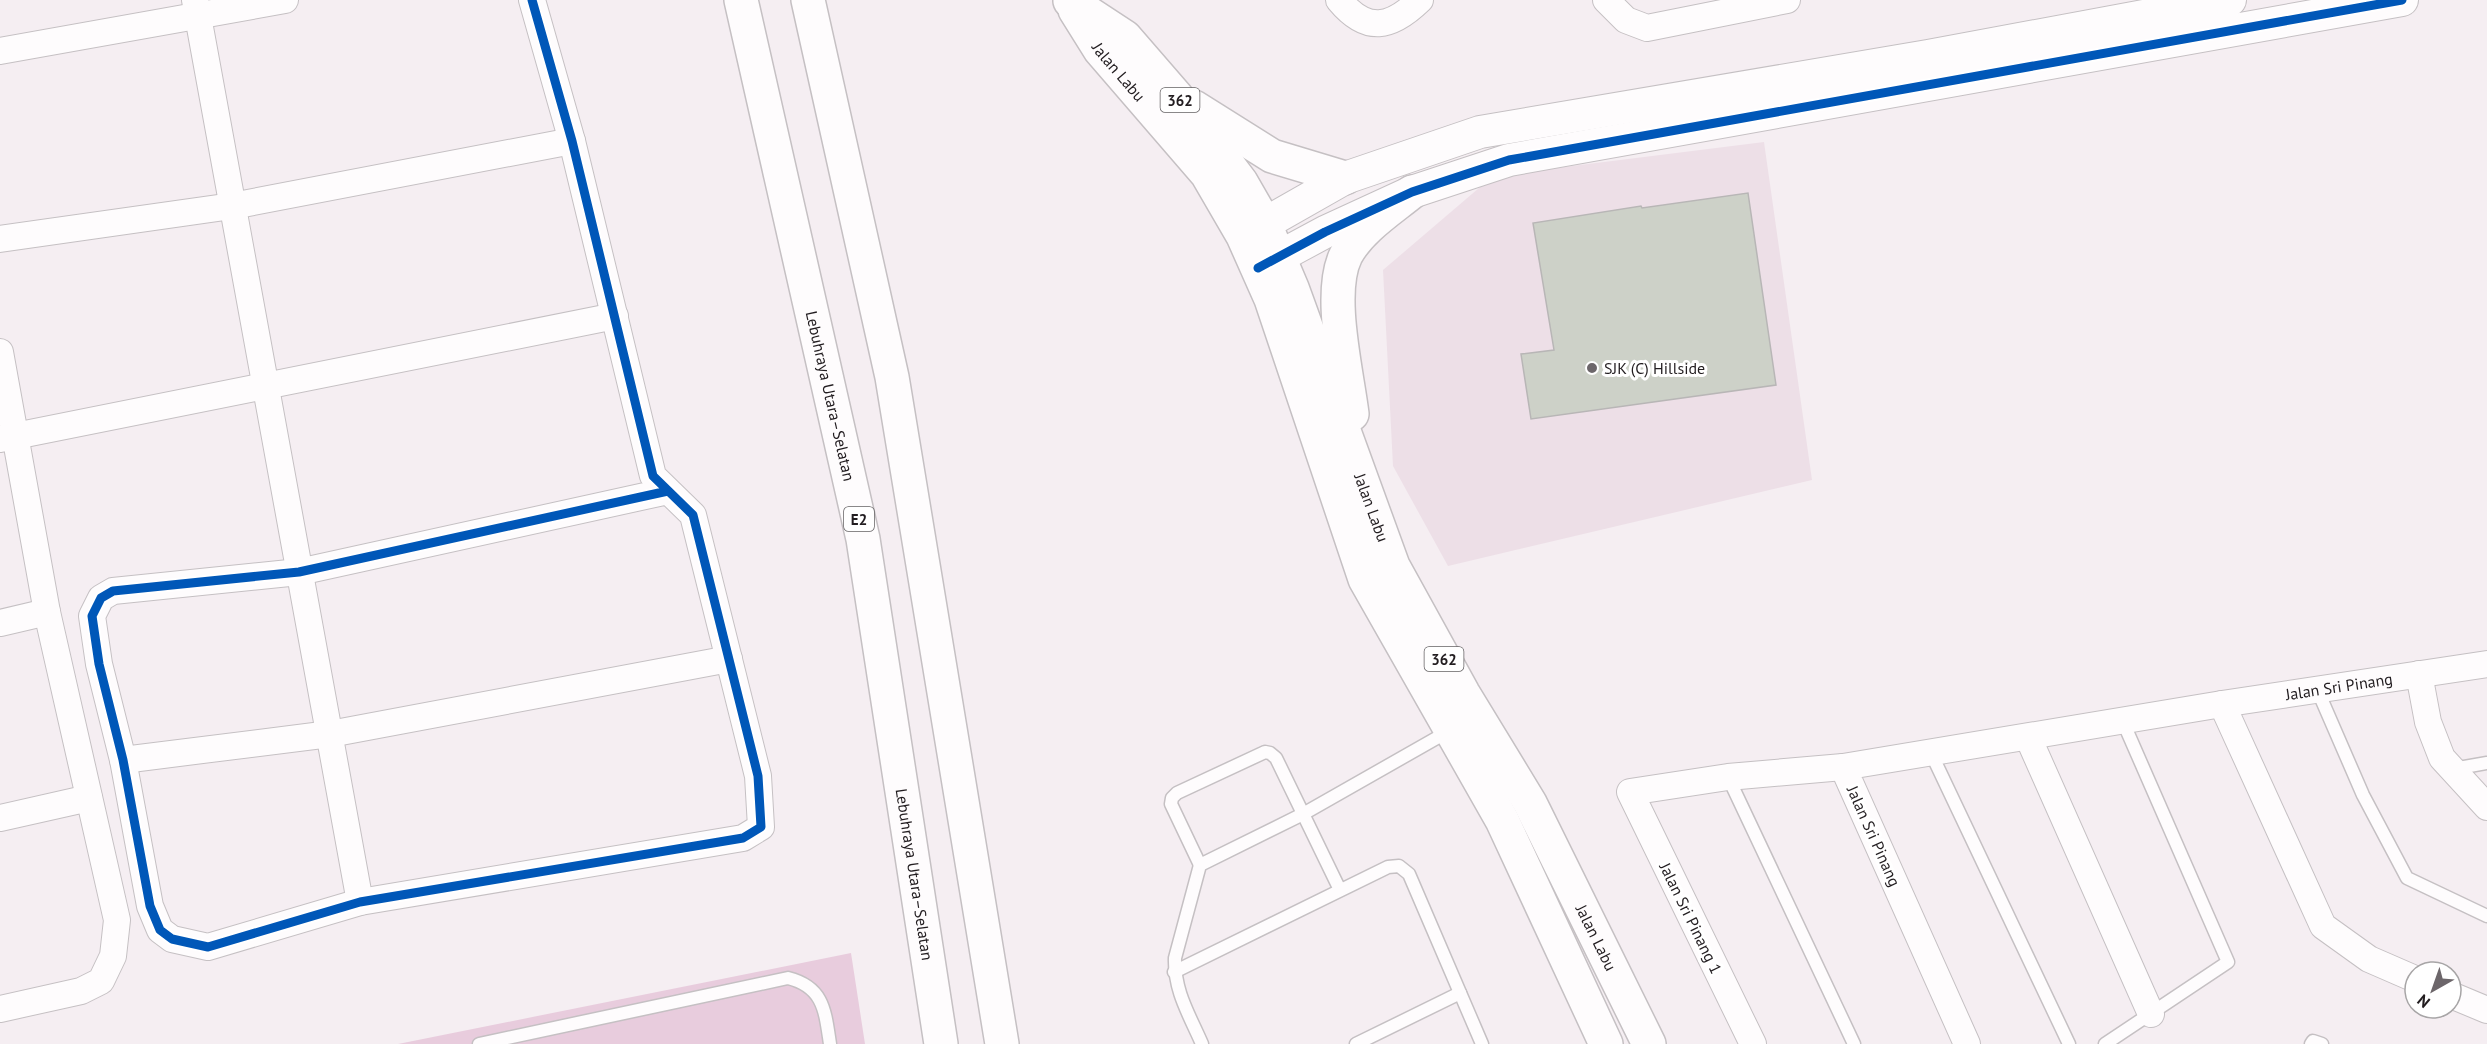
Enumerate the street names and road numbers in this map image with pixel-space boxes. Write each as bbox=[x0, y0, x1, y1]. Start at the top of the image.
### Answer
street label: Jalan Labu bbox=[1087, 38, 1150, 105]
road number: 362 bbox=[1160, 88, 1200, 112]
street label: Lebuhraya Utara–Selatan bbox=[802, 309, 860, 483]
street label: Jalan Labu bbox=[1350, 470, 1393, 545]
road number: E2 bbox=[844, 507, 874, 531]
road number: 362 bbox=[1424, 647, 1464, 671]
street label: Jalan Sri Pinang bbox=[2283, 668, 2394, 704]
street label: Jalan Sri Pinang bbox=[1842, 782, 1905, 889]
street label: Lebuhraya Utara–Selatan bbox=[892, 787, 938, 962]
street label: Jalan Sri Pinang 1 bbox=[1655, 858, 1727, 977]
street label: Jalan Labu bbox=[1571, 900, 1621, 974]

